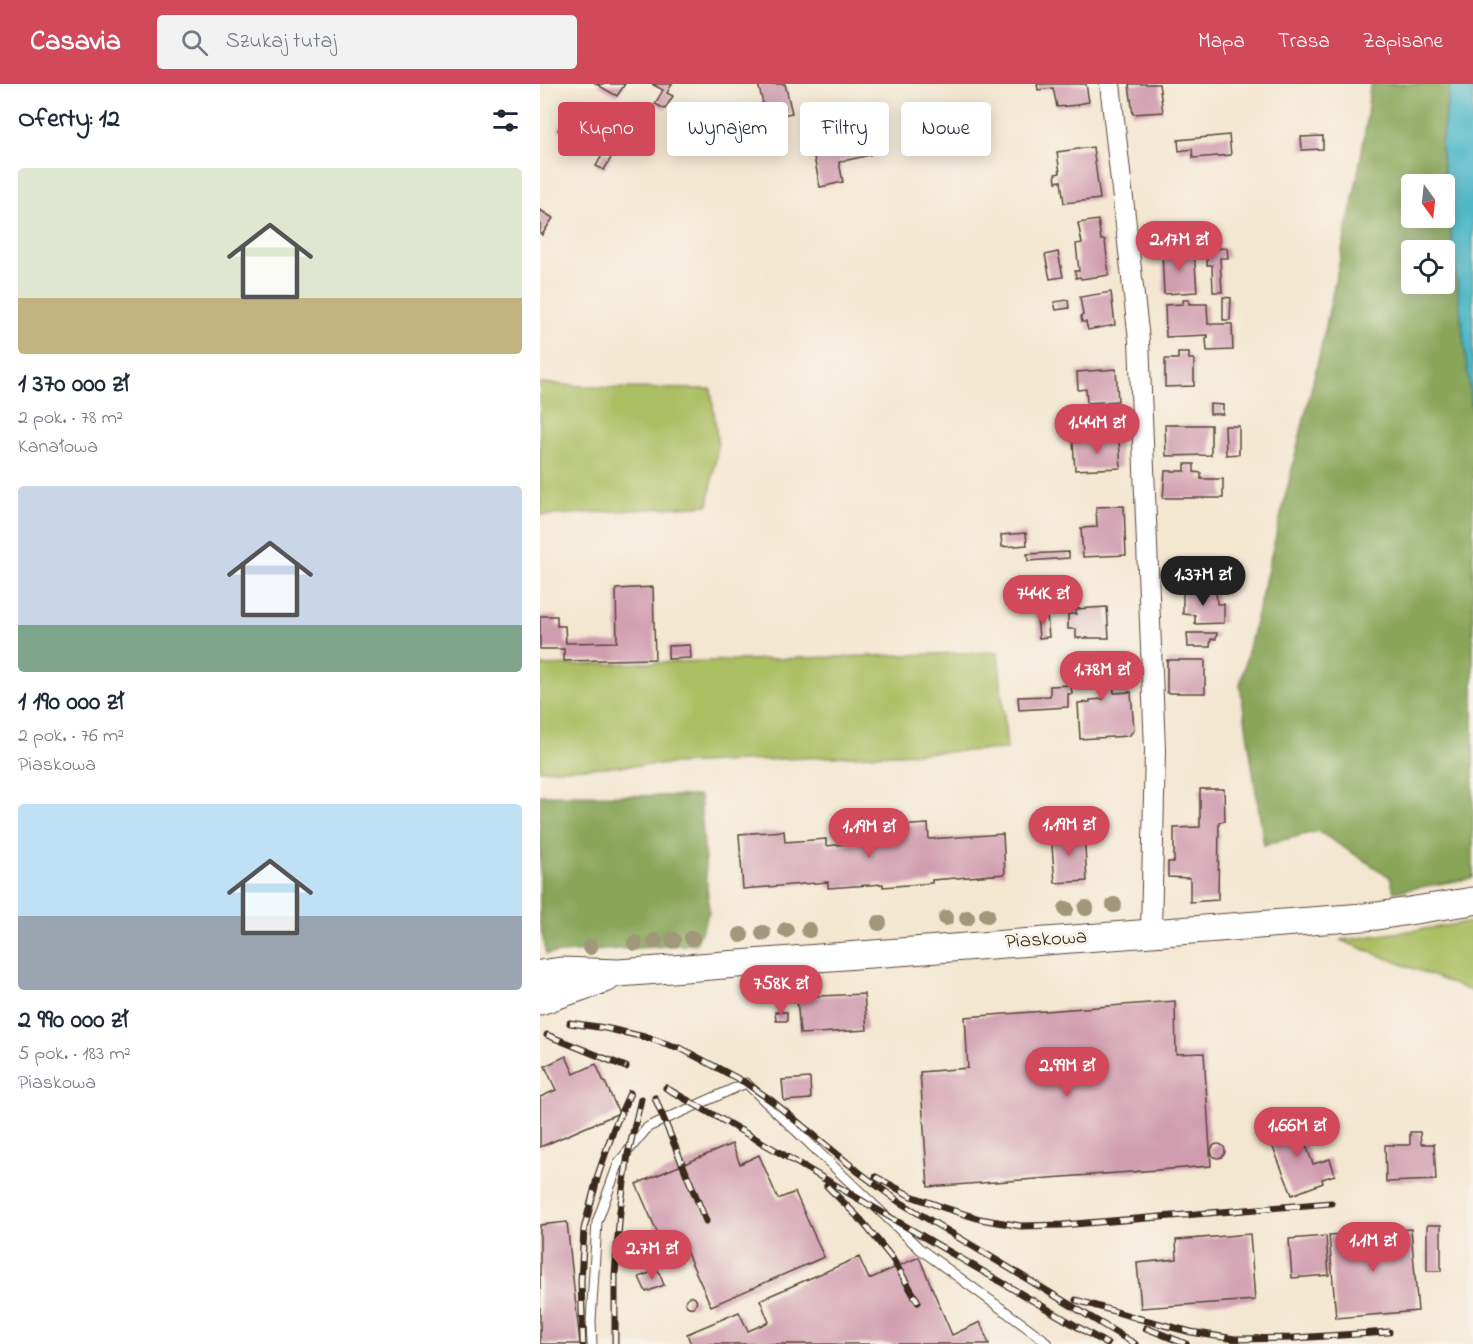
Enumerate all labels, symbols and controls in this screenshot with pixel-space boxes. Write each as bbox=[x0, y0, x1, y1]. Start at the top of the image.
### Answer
search box bbox=[157, 15, 577, 69]
text: Casavia bbox=[30, 22, 121, 63]
icon: search bbox=[178, 26, 211, 59]
text: Szukaj tutaj bbox=[226, 26, 337, 58]
text: Mapa bbox=[1198, 27, 1245, 57]
text: Trasa bbox=[1278, 27, 1330, 57]
text: Zapisane bbox=[1363, 27, 1443, 57]
text: Oferty: 12 bbox=[18, 101, 120, 139]
chip: Kupno bbox=[558, 102, 655, 156]
chip: Wynajem bbox=[667, 102, 788, 156]
chip: Filtry bbox=[800, 102, 889, 156]
chip: Nowe bbox=[901, 102, 991, 156]
icon: filters bbox=[489, 104, 522, 137]
north arrow bbox=[1401, 174, 1455, 228]
map controls bbox=[1401, 174, 1455, 294]
icon: home bbox=[216, 207, 324, 315]
pin: 2.17M zł bbox=[1117, 221, 1241, 272]
text: 2.17M zł bbox=[1150, 226, 1208, 255]
button: locate bbox=[1401, 240, 1455, 294]
text: 1 370 000 zł bbox=[18, 366, 129, 404]
text: 2 pok. · 78 m² bbox=[18, 404, 123, 433]
pin: 1.44M zł bbox=[1035, 404, 1159, 455]
text: 1.44M zł bbox=[1069, 409, 1125, 438]
text: Kanałowa bbox=[18, 433, 98, 462]
icon: home bbox=[216, 525, 324, 633]
pin: 1.37M zł bbox=[1141, 556, 1265, 607]
text: 1.37M zł bbox=[1175, 561, 1232, 590]
pin: 744K zł bbox=[988, 575, 1098, 626]
text: 744K zł bbox=[1017, 580, 1069, 609]
pin: 1.78M zł bbox=[1040, 651, 1164, 702]
text: 1.78M zł bbox=[1074, 656, 1130, 685]
text: 1 190 000 zł bbox=[18, 684, 124, 722]
text: 2 pok. · 76 m² bbox=[18, 722, 124, 751]
text: Piaskowa bbox=[18, 751, 96, 780]
pin: 1.19M zł bbox=[1007, 806, 1131, 857]
pin: 1.19M zł bbox=[807, 808, 931, 859]
text: 1.19M zł bbox=[1043, 811, 1095, 840]
text: 1.19M zł bbox=[843, 813, 895, 842]
icon: home bbox=[216, 843, 324, 951]
street label: Piaskowa bbox=[1004, 922, 1088, 958]
pin: 758K zł bbox=[726, 965, 836, 1016]
text: 758K zł bbox=[754, 970, 808, 999]
text: 2 990 000 zł bbox=[18, 1002, 128, 1040]
text: 5 pok. · 183 m² bbox=[18, 1040, 131, 1069]
pin: 2.99M zł bbox=[1005, 1047, 1129, 1098]
text: 2.99M zł bbox=[1039, 1052, 1095, 1081]
text: Piaskowa bbox=[18, 1069, 96, 1098]
pin: 1.66M zł bbox=[1235, 1107, 1359, 1158]
text: 1.66M zł bbox=[1268, 1112, 1326, 1141]
pin: 1.1M zł bbox=[1318, 1222, 1428, 1273]
text: 1.1M zł bbox=[1350, 1227, 1396, 1256]
pin: 2.7M zł bbox=[597, 1230, 707, 1281]
text: 2.7M zł bbox=[626, 1235, 678, 1264]

